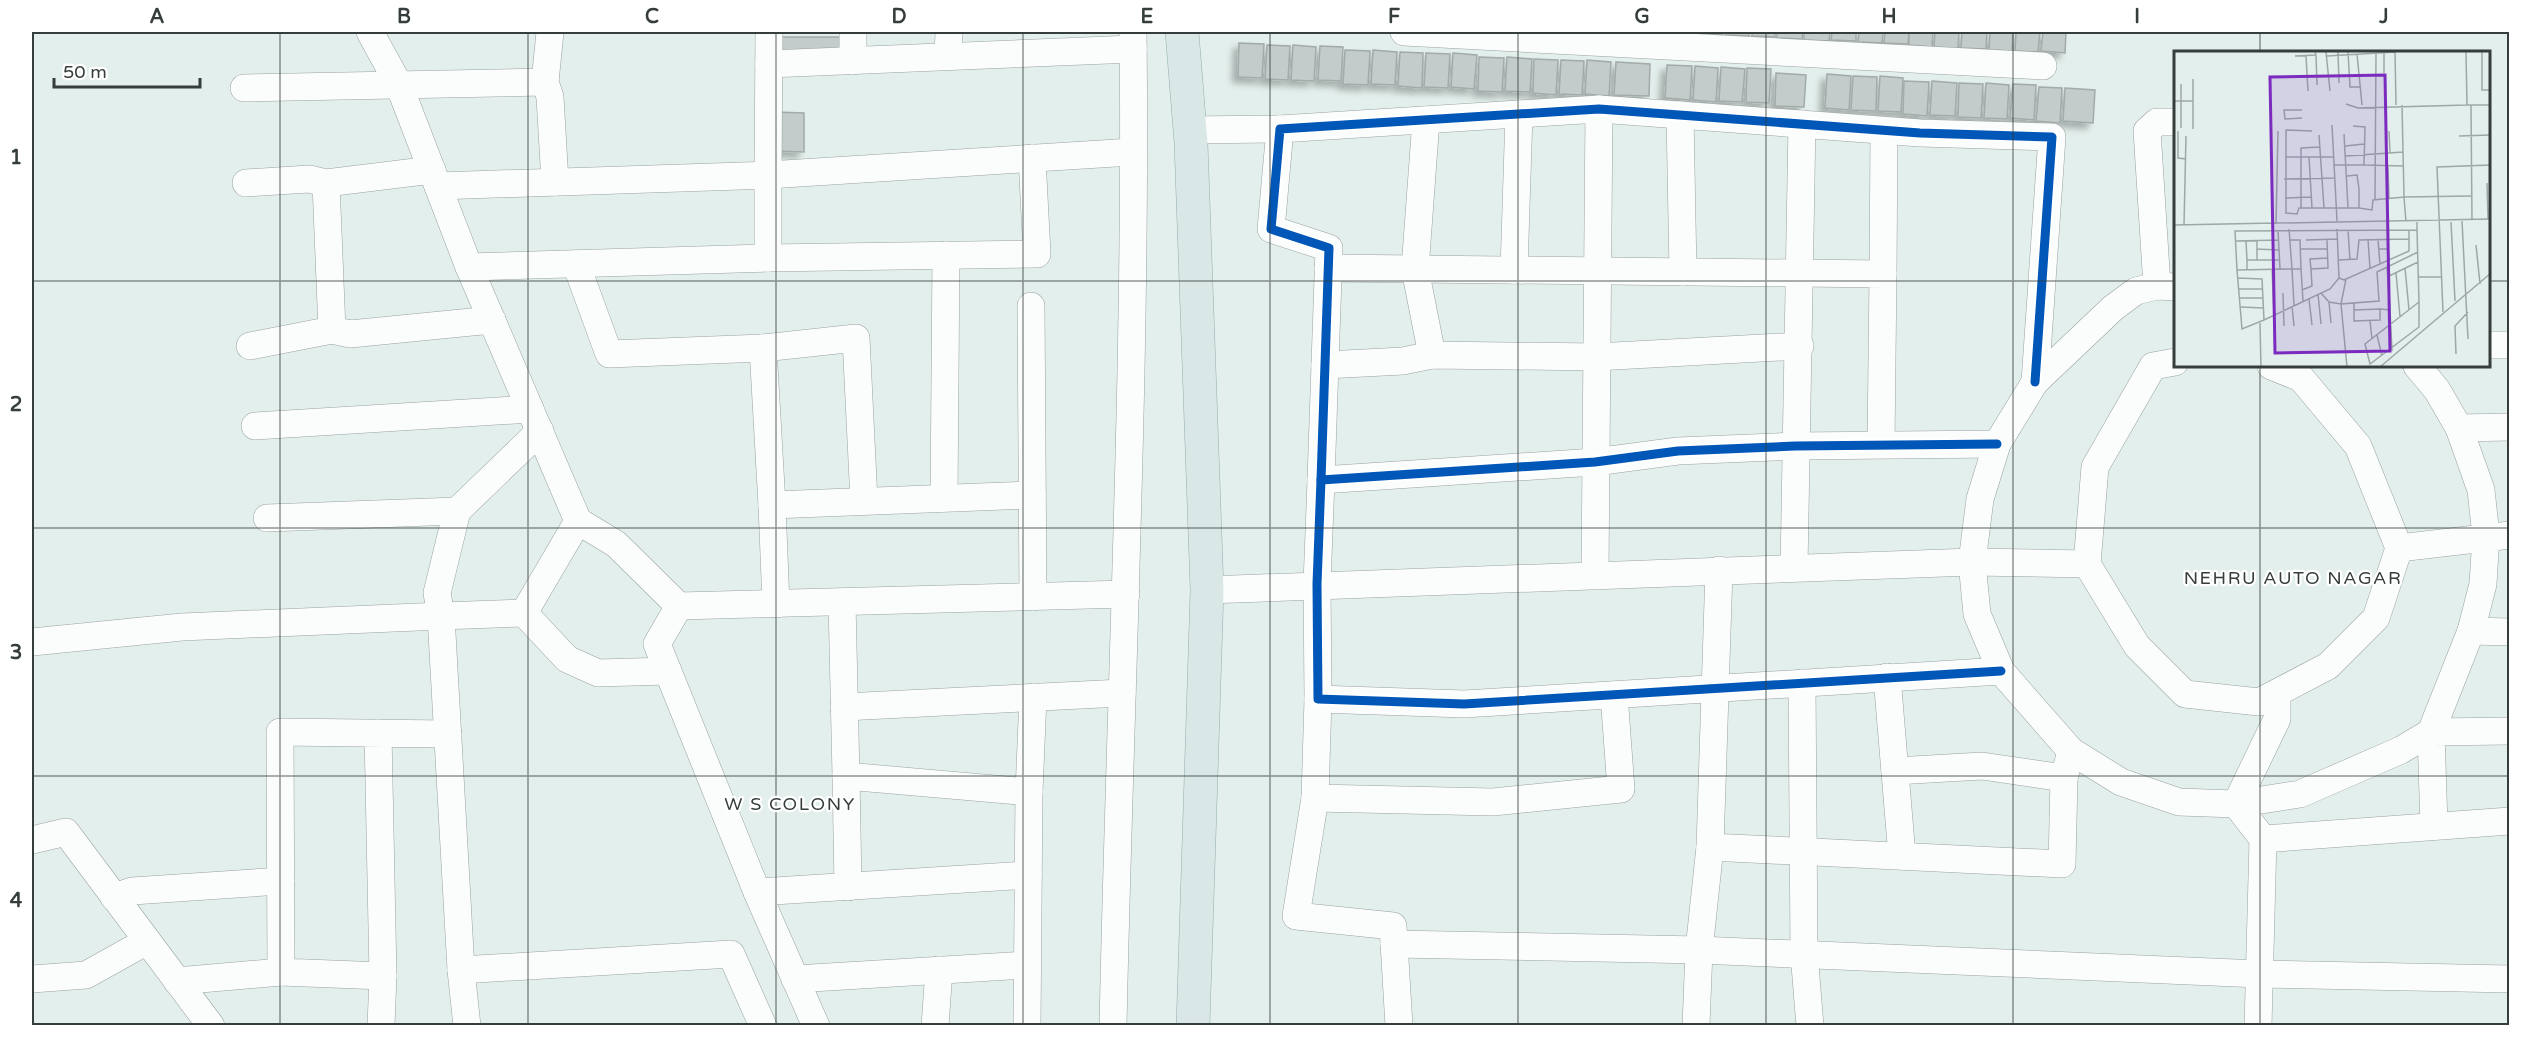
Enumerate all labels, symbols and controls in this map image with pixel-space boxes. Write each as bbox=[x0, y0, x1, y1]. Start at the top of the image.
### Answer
text: A bbox=[150, 5, 165, 29]
text: B bbox=[397, 5, 411, 29]
text: C bbox=[645, 5, 659, 29]
text: D bbox=[891, 5, 907, 29]
text: E bbox=[1141, 5, 1154, 29]
text: F bbox=[1388, 5, 1400, 29]
text: G bbox=[1634, 5, 1650, 29]
text: H bbox=[1881, 5, 1897, 29]
text: I bbox=[2134, 5, 2140, 29]
text: J bbox=[2378, 5, 2389, 29]
scale bar bbox=[54, 51, 200, 89]
inset map bbox=[2174, 51, 2490, 368]
text: 50 m bbox=[63, 61, 107, 83]
text: 1 bbox=[10, 146, 22, 170]
text: 2 bbox=[10, 393, 22, 417]
district label: NEHRU AUTO NAGAR bbox=[2184, 567, 2402, 589]
text: 3 bbox=[10, 641, 22, 665]
district label: W S COLONY bbox=[724, 793, 856, 815]
text: 4 bbox=[10, 889, 23, 913]

